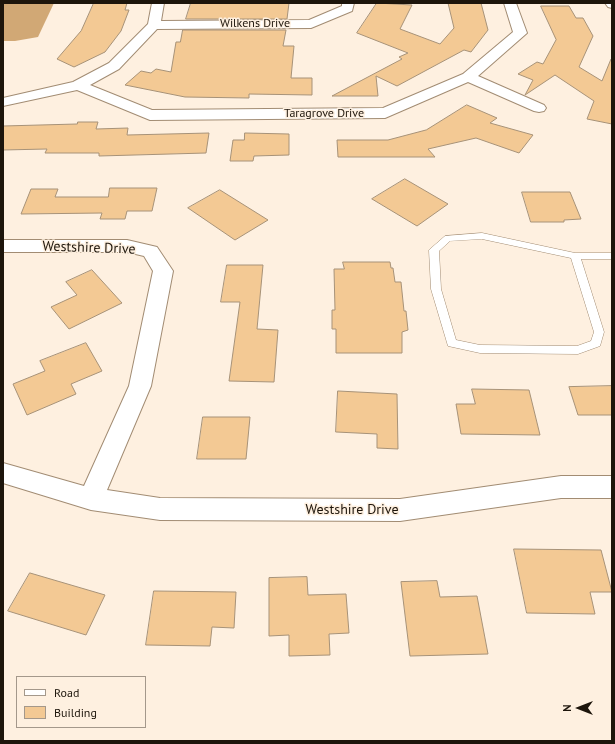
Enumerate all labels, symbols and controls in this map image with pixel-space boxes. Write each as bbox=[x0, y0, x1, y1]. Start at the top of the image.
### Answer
street label: Wilkens Drive bbox=[220, 17, 290, 31]
street label: Taragrove Drive bbox=[284, 107, 364, 121]
street label: Westshire Drive bbox=[42, 238, 136, 258]
street label: Westshire Drive bbox=[305, 502, 399, 518]
legend bbox=[16, 676, 146, 728]
text: Road bbox=[54, 685, 79, 700]
north arrow bbox=[559, 688, 599, 728]
text: N bbox=[560, 704, 574, 712]
text: Building bbox=[54, 705, 97, 720]

